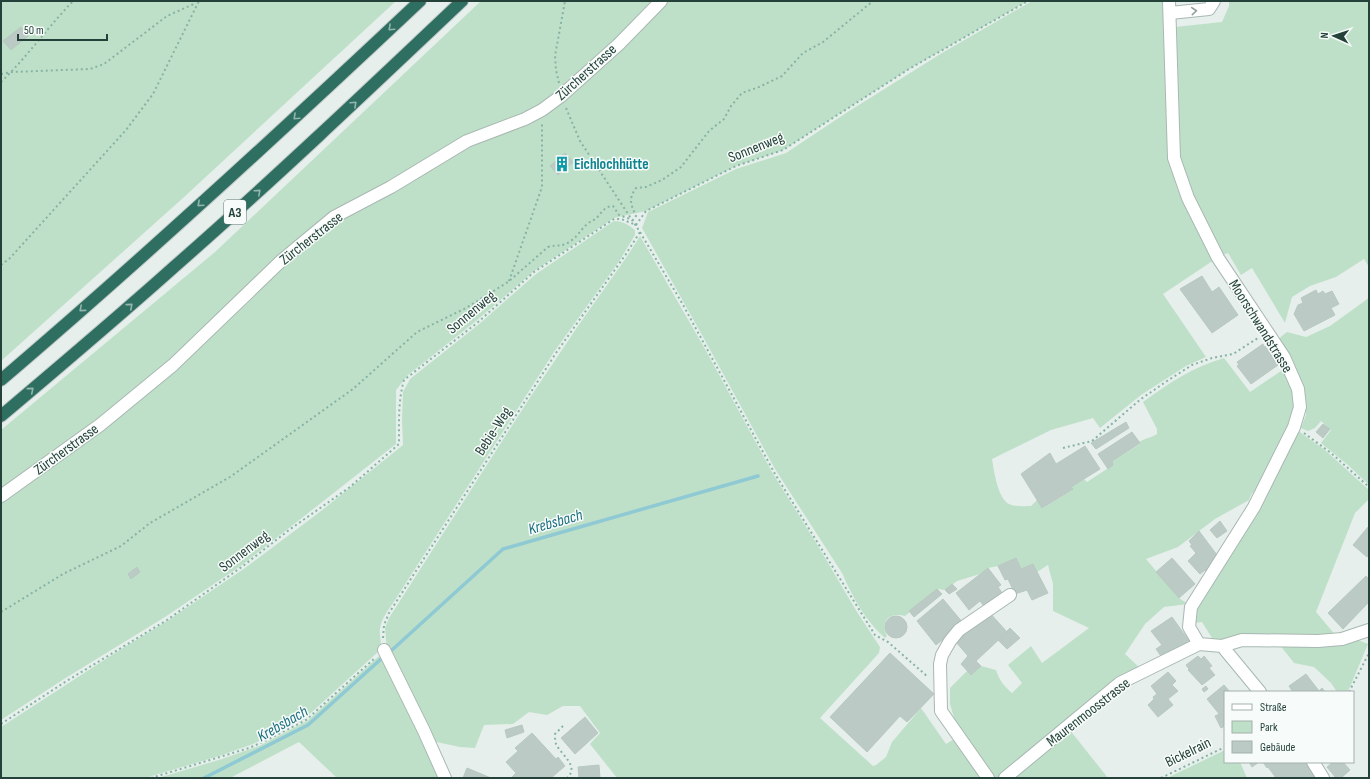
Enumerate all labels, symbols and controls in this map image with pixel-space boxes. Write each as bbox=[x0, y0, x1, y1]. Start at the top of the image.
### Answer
one-way arrow bbox=[1191, 6, 1197, 15]
scale bar bbox=[18, 16, 107, 42]
north arrow bbox=[1314, 16, 1354, 56]
text: 50 m bbox=[24, 23, 44, 38]
one-way arrow bbox=[388, 23, 396, 31]
text: N bbox=[1318, 32, 1331, 39]
street label: Zürcherstrasse bbox=[552, 40, 621, 105]
one-way arrow bbox=[349, 101, 357, 108]
one-way arrow bbox=[293, 112, 301, 119]
street label: Sonnenweg bbox=[726, 128, 787, 167]
building icon: Eichlochhütte bbox=[553, 155, 571, 173]
place label: Eichlochhütte bbox=[574, 155, 649, 174]
one-way arrow bbox=[253, 189, 261, 196]
one-way arrow bbox=[198, 200, 205, 207]
road number: A3 bbox=[224, 200, 246, 224]
street label: Zürcherstrasse bbox=[276, 208, 347, 269]
street label: Moorschwandstrasse bbox=[1224, 276, 1297, 376]
street label: Sonnenweg bbox=[443, 286, 500, 338]
one-way arrow bbox=[125, 304, 132, 311]
one-way arrow bbox=[80, 305, 87, 312]
one-way arrow bbox=[26, 388, 33, 395]
street label: Bebie-Weg bbox=[471, 403, 516, 459]
street label: Zürcherstrasse bbox=[30, 420, 102, 479]
water label: Krebsbach bbox=[526, 506, 585, 539]
street label: Sonnenweg bbox=[215, 526, 273, 577]
street label: Maurenmoosstrasse bbox=[1043, 674, 1134, 751]
legend bbox=[1224, 691, 1354, 763]
text: Straße bbox=[1260, 700, 1287, 715]
water label: Krebsbach bbox=[254, 702, 312, 746]
text: Park bbox=[1260, 720, 1278, 735]
street label: Bickelrain bbox=[1162, 733, 1214, 772]
text: Gebäude bbox=[1260, 740, 1295, 755]

